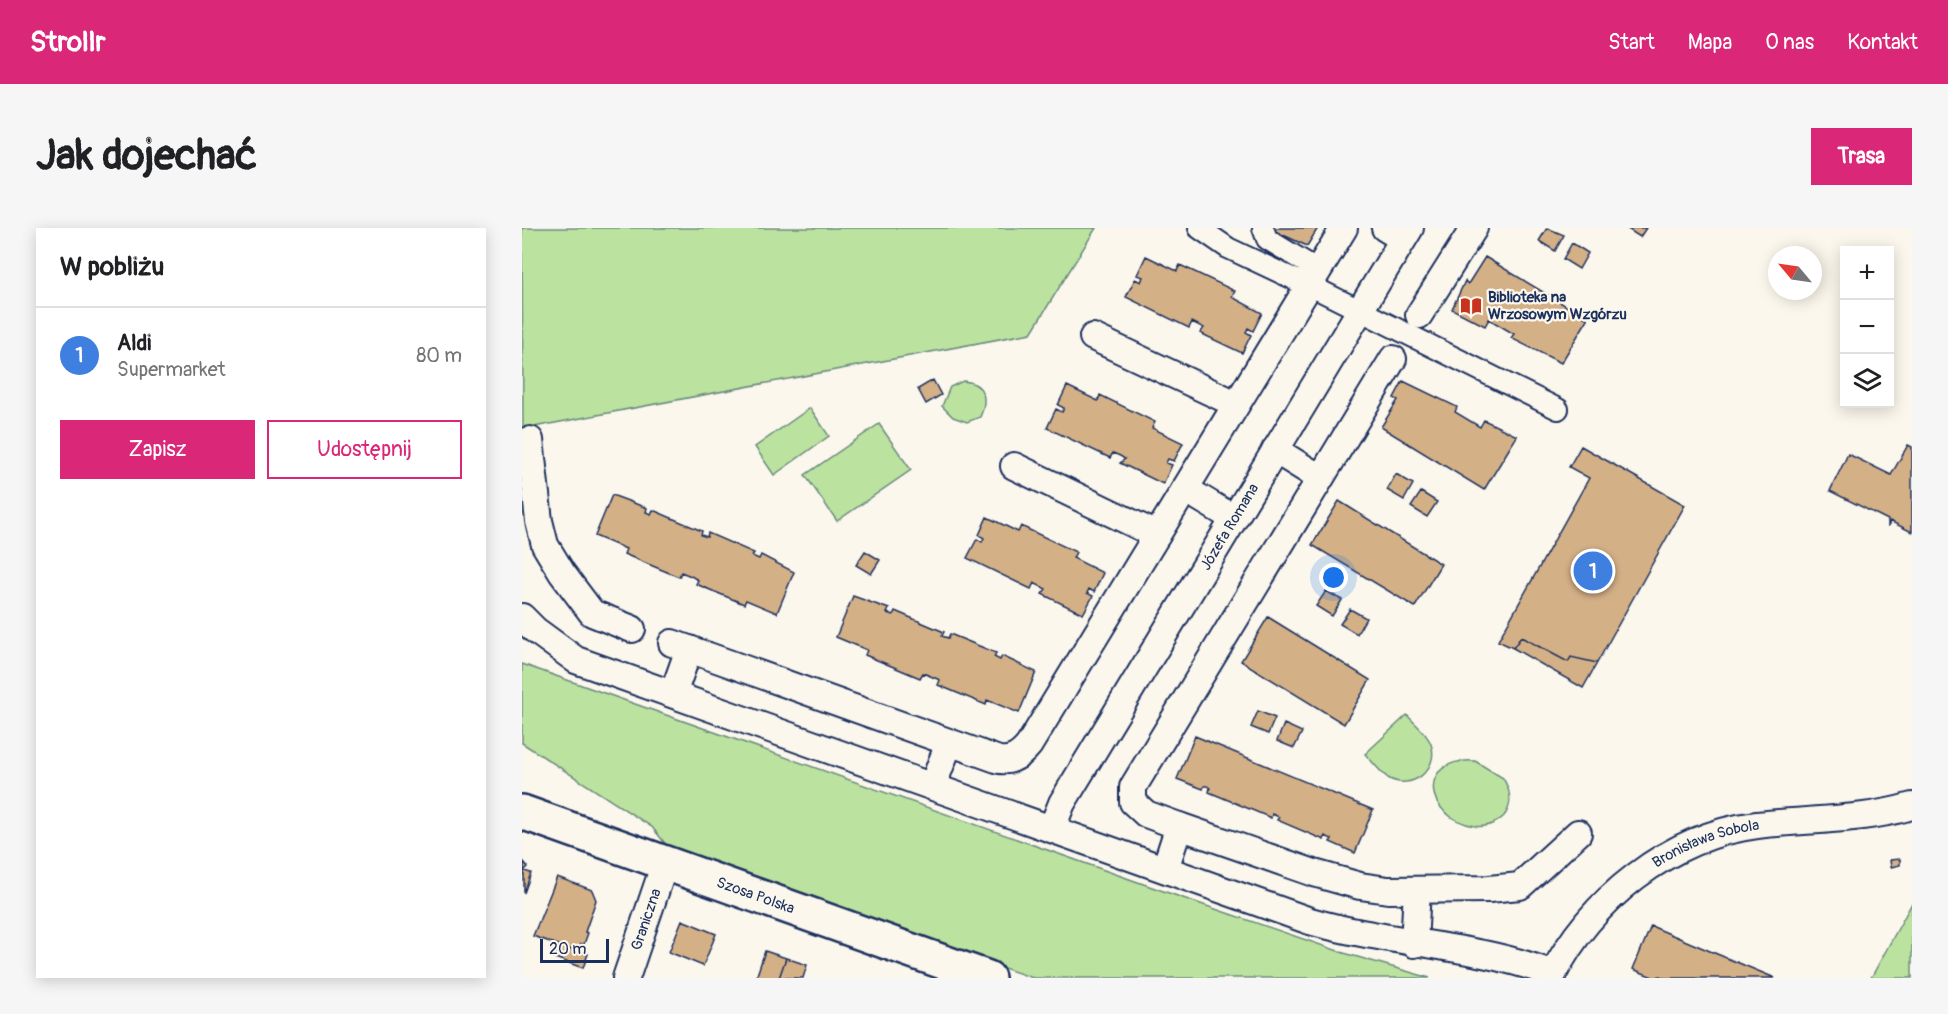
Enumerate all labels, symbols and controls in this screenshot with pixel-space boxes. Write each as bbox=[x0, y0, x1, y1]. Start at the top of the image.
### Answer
text: Strollr bbox=[30, 25, 105, 60]
text: Start bbox=[1608, 29, 1655, 56]
text: Mapa bbox=[1688, 29, 1732, 56]
text: O nas bbox=[1765, 29, 1814, 56]
text: Kontakt bbox=[1847, 29, 1918, 56]
button: Trasa bbox=[1811, 128, 1912, 185]
text: Jak dojechać bbox=[36, 130, 257, 182]
north arrow bbox=[1768, 246, 1822, 300]
map controls bbox=[1840, 246, 1894, 408]
button: + bbox=[1840, 246, 1894, 300]
text: W pobliżu bbox=[60, 251, 164, 283]
place label: Biblioteka na Wrzosowym Wzgórzu bbox=[1488, 288, 1627, 324]
library icon: Biblioteka na Wrzosowym Wzgórzu bbox=[1459, 294, 1483, 318]
button: − bbox=[1840, 300, 1894, 354]
text: Aldi bbox=[117, 329, 151, 357]
text: 1 bbox=[76, 343, 83, 368]
text: 80 m bbox=[416, 343, 462, 368]
button: layers bbox=[1840, 354, 1894, 408]
text: Supermarket bbox=[117, 357, 226, 382]
button: Zapisz bbox=[60, 420, 255, 479]
button: Udostępnij bbox=[267, 420, 462, 479]
street label: Józefa Romana bbox=[1196, 480, 1263, 574]
pin: 1 bbox=[1574, 548, 1612, 594]
your location bbox=[1319, 563, 1348, 592]
street label: Bronisława Sobola bbox=[1649, 816, 1760, 872]
street label: Szosa Polska bbox=[714, 873, 797, 918]
street label: Graniczna bbox=[627, 886, 666, 953]
scale bar bbox=[540, 936, 609, 964]
text: 20 m bbox=[549, 939, 587, 959]

